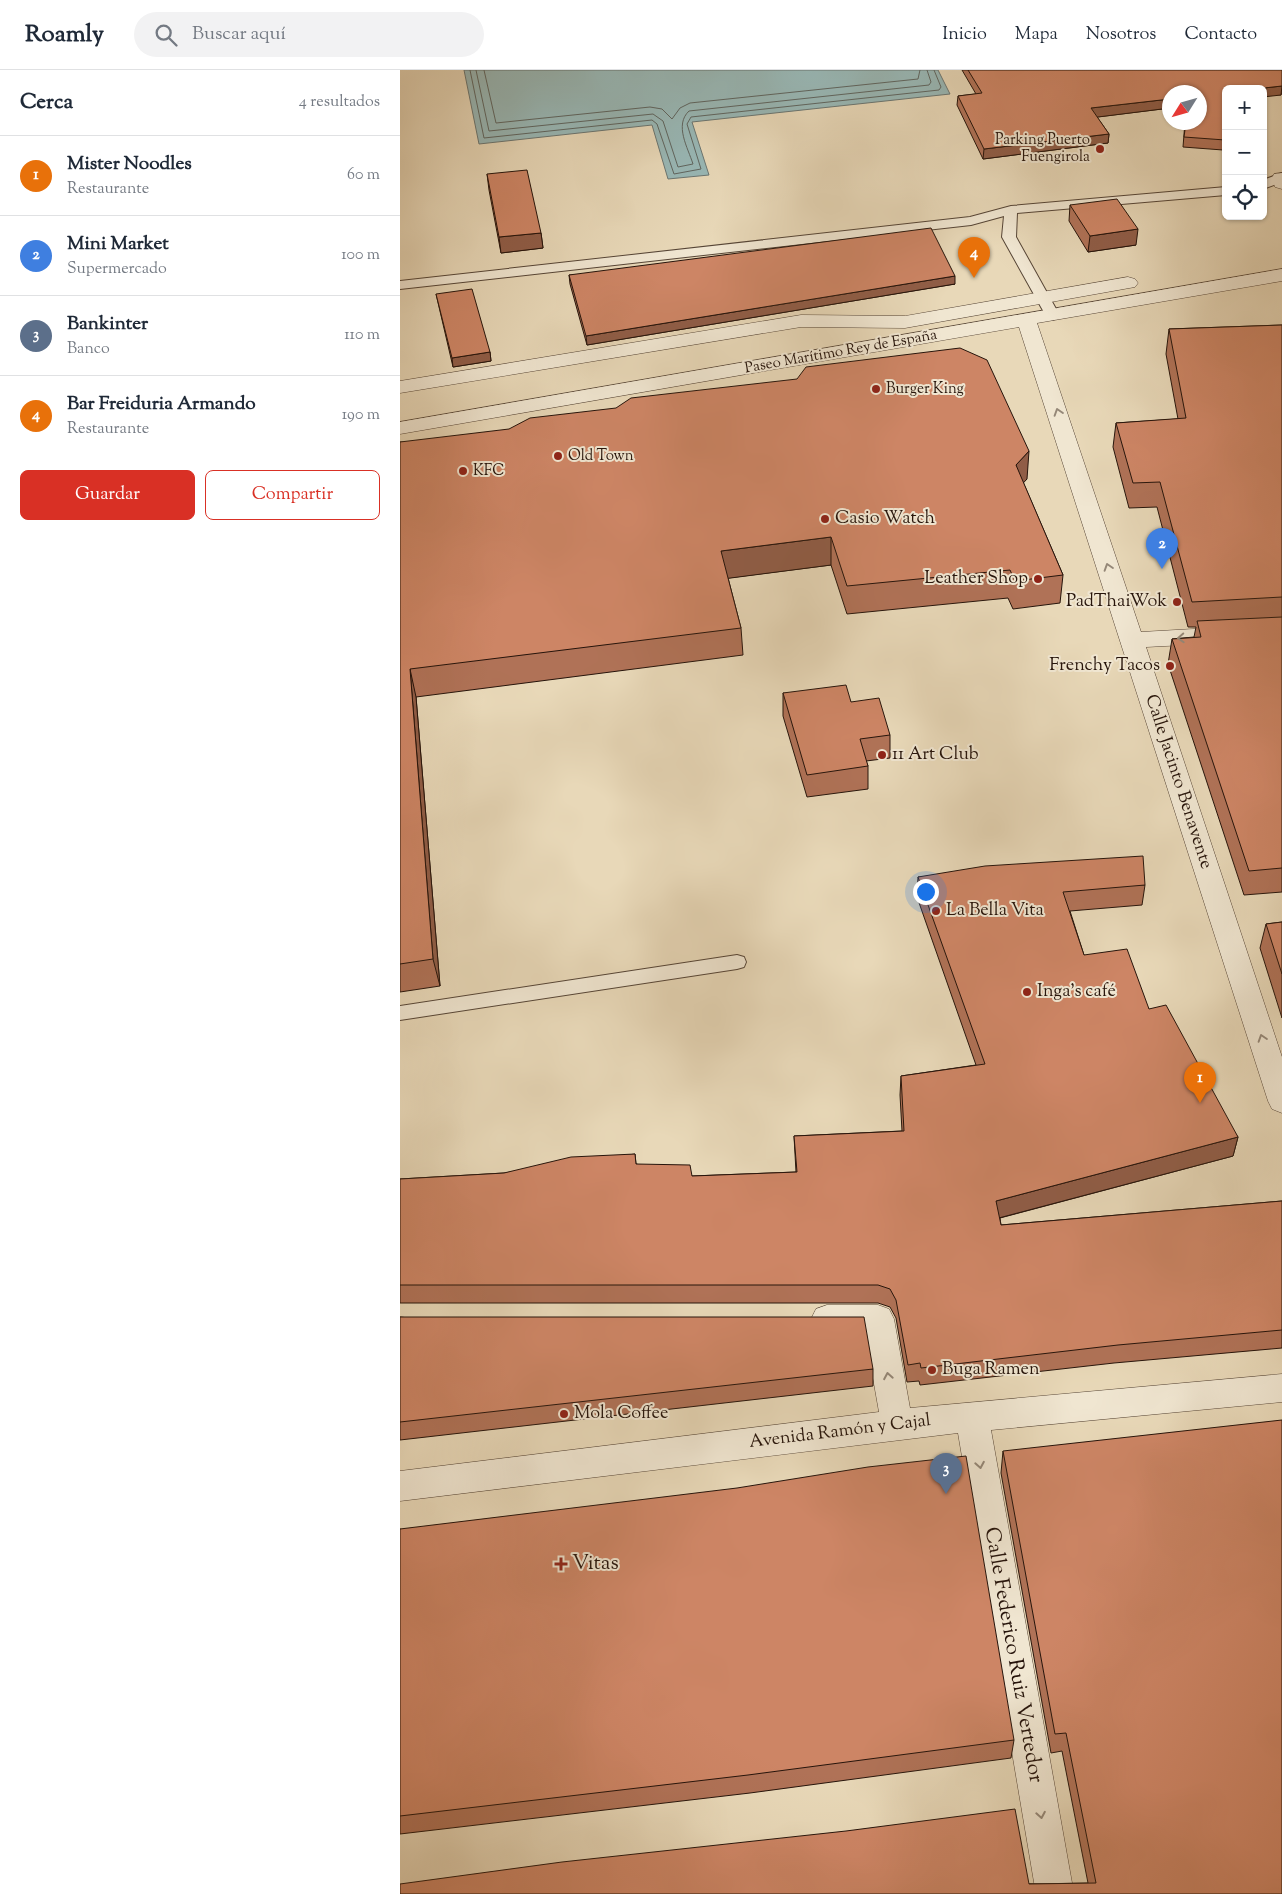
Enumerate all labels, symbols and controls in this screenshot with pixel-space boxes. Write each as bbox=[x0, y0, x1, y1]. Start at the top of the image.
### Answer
search box bbox=[134, 12, 484, 57]
text: Roamly bbox=[25, 18, 104, 52]
icon: search bbox=[152, 21, 180, 49]
text: Buscar aquí bbox=[192, 21, 286, 48]
text: Inicio bbox=[942, 22, 987, 48]
text: Mapa bbox=[1015, 22, 1058, 48]
text: Nosotros bbox=[1086, 22, 1156, 48]
text: Contacto bbox=[1184, 22, 1257, 48]
north arrow bbox=[1162, 85, 1207, 130]
map controls bbox=[1222, 85, 1267, 220]
button: + bbox=[1222, 85, 1267, 130]
text: Cerca bbox=[20, 88, 73, 118]
text: 4 resultados bbox=[299, 91, 380, 114]
place label: Parking Puerto Fuengirola bbox=[995, 130, 1090, 168]
button: − bbox=[1222, 130, 1267, 175]
marker: Parking Puerto Fuengirola bbox=[1094, 143, 1106, 155]
text: Mister Noodles bbox=[67, 151, 192, 178]
text: 1 bbox=[33, 164, 39, 187]
text: 60 m bbox=[347, 164, 380, 187]
button: locate bbox=[1222, 175, 1267, 220]
text: Restaurante bbox=[67, 178, 149, 201]
text: Mini Market bbox=[67, 231, 169, 258]
pin: 4 bbox=[958, 237, 990, 278]
text: 2 bbox=[32, 244, 40, 267]
text: 100 m bbox=[341, 244, 380, 267]
text: Supermercado bbox=[67, 258, 167, 281]
text: Bankinter bbox=[67, 311, 148, 338]
text: 3 bbox=[33, 324, 39, 347]
text: 110 m bbox=[344, 324, 380, 347]
street label: Paseo Marítimo Rey de España bbox=[743, 325, 939, 379]
text: Banco bbox=[67, 338, 110, 361]
place label: Burger King bbox=[886, 379, 964, 400]
marker: Burger King bbox=[870, 383, 882, 395]
text: Bar Freiduria Armando bbox=[67, 391, 256, 418]
text: 4 bbox=[32, 404, 40, 427]
text: 190 m bbox=[342, 404, 380, 427]
one-way arrow bbox=[1054, 409, 1064, 417]
text: Restaurante bbox=[67, 418, 149, 441]
place label: Old Town bbox=[568, 446, 634, 467]
marker: Old Town bbox=[552, 450, 564, 462]
place label: KFC bbox=[473, 461, 504, 482]
marker: KFC bbox=[457, 465, 469, 477]
button: Guardar bbox=[20, 470, 195, 520]
button: Compartir bbox=[205, 470, 380, 520]
place label: Casio Watch bbox=[835, 506, 936, 532]
marker: Casio Watch bbox=[819, 513, 831, 525]
pin: 2 bbox=[1146, 528, 1178, 569]
one-way arrow bbox=[1104, 563, 1114, 572]
place label: Leather Shop bbox=[924, 566, 1028, 592]
marker: Leather Shop bbox=[1032, 573, 1044, 585]
place label: PadThaiWok bbox=[1066, 589, 1167, 615]
marker: PadThaiWok bbox=[1171, 596, 1183, 608]
one-way arrow bbox=[1177, 632, 1185, 643]
place label: Frenchy Tacos bbox=[1049, 653, 1160, 679]
marker: Frenchy Tacos bbox=[1164, 660, 1176, 672]
street label: Calle Jacinto Benavente bbox=[1137, 691, 1219, 873]
place label: 11 Art Club bbox=[892, 742, 979, 768]
marker: 11 Art Club bbox=[876, 749, 888, 761]
your location bbox=[913, 879, 939, 905]
place label: La Bella Vita bbox=[946, 898, 1044, 924]
marker: La Bella Vita bbox=[930, 905, 942, 917]
place label: Inga's café bbox=[1037, 979, 1116, 1005]
marker: Inga's café bbox=[1021, 986, 1033, 998]
one-way arrow bbox=[1257, 1034, 1267, 1042]
pin: 1 bbox=[1184, 1062, 1216, 1103]
place label: Buga Ramen bbox=[942, 1357, 1040, 1383]
marker: Buga Ramen bbox=[926, 1364, 938, 1376]
one-way arrow bbox=[884, 1372, 894, 1380]
place label: Mola Coffee bbox=[574, 1401, 668, 1427]
marker: Mola Coffee bbox=[558, 1408, 570, 1420]
street label: Avenida Ramón y Cajal bbox=[748, 1408, 932, 1456]
pin: 3 bbox=[930, 1453, 962, 1494]
one-way arrow bbox=[974, 1461, 984, 1469]
street label: Calle Federico Ruiz Vertedor bbox=[976, 1525, 1050, 1785]
place label: Vitas bbox=[572, 1549, 619, 1579]
marker: Vitas bbox=[554, 1557, 568, 1571]
one-way arrow bbox=[1035, 1810, 1045, 1819]

